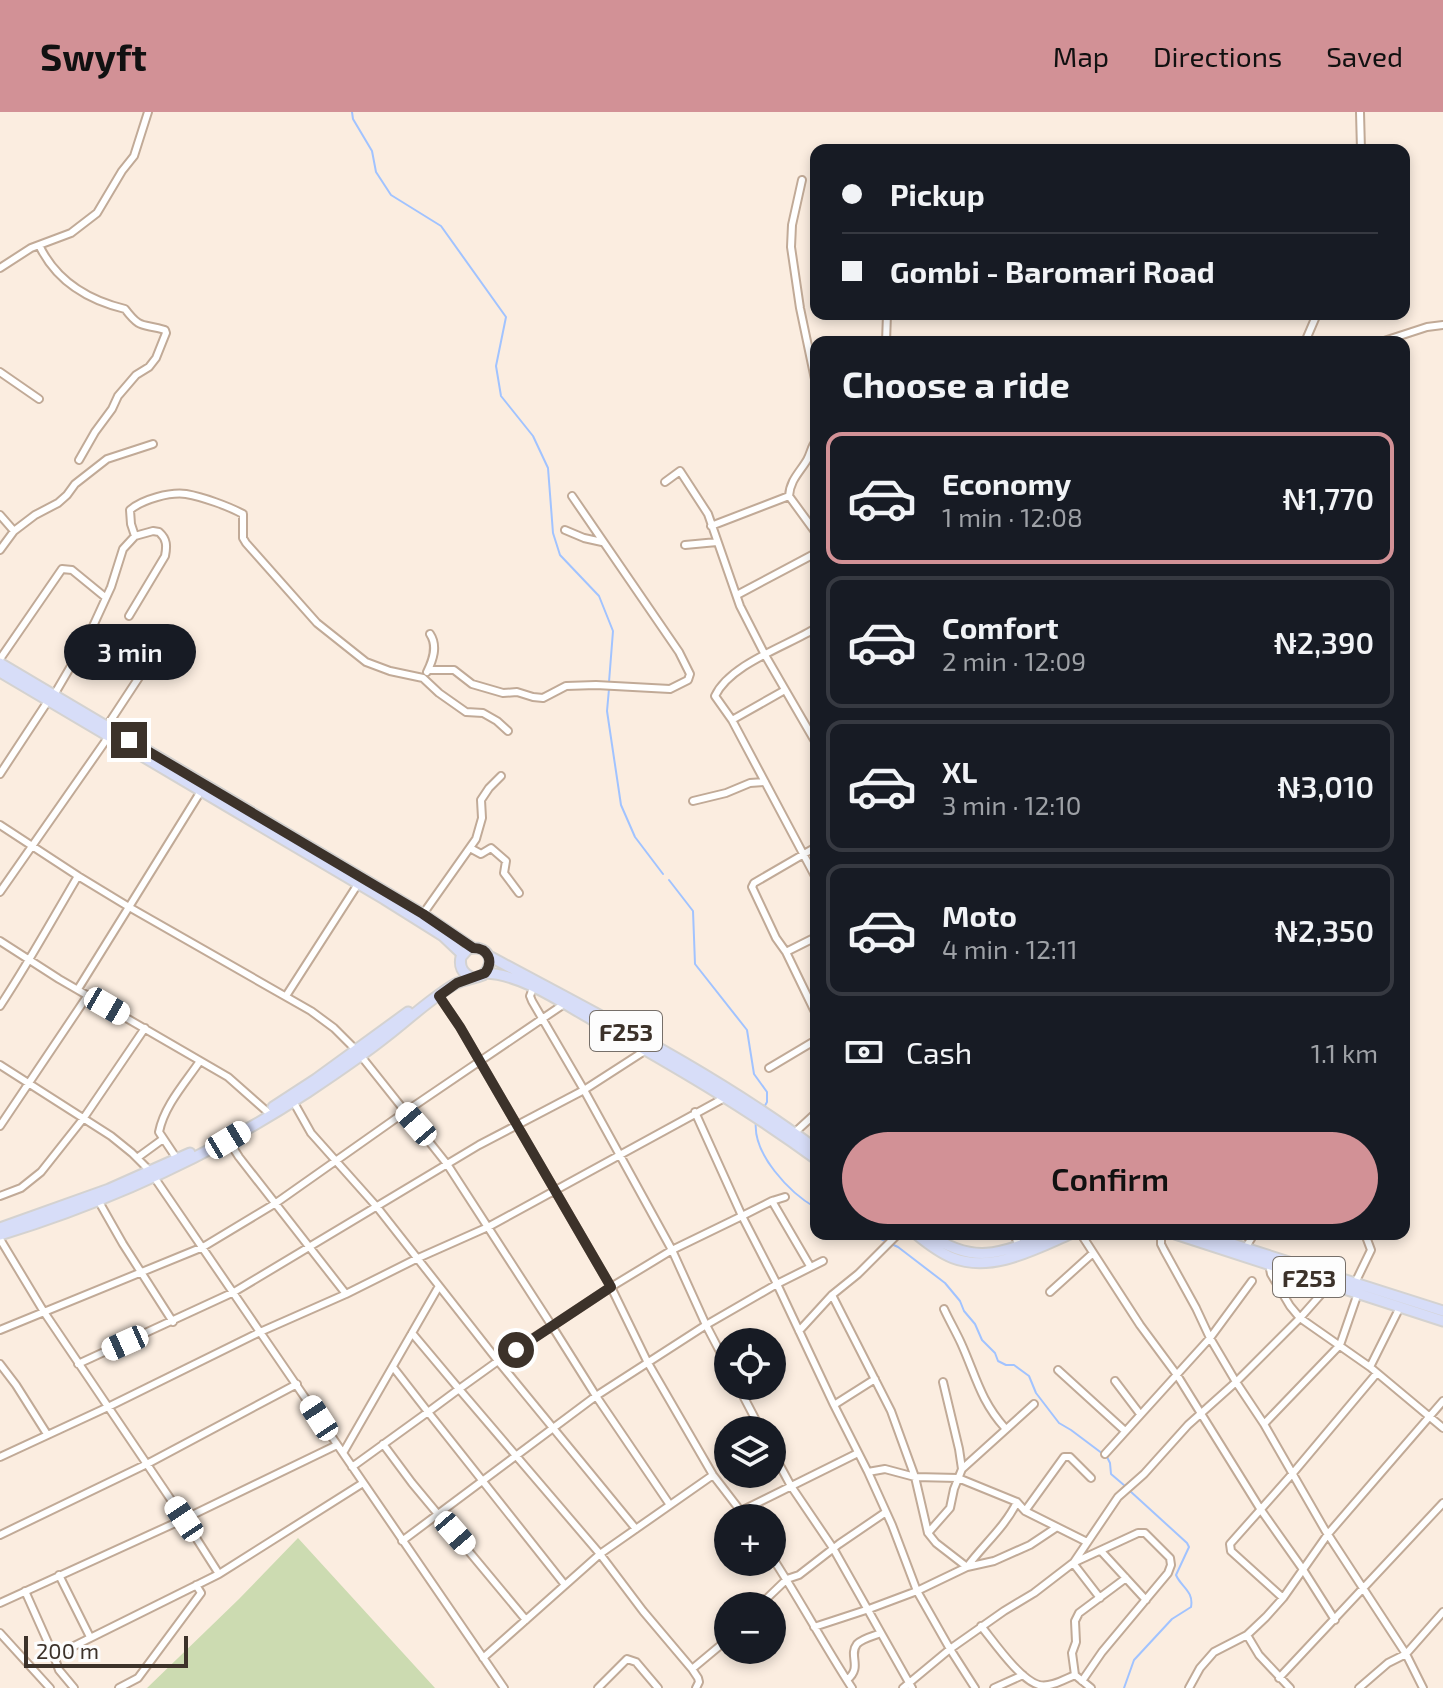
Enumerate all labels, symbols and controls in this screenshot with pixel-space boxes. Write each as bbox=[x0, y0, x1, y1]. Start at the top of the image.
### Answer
text: Swyft bbox=[40, 33, 147, 79]
text: Map bbox=[1053, 39, 1109, 73]
text: Directions bbox=[1153, 39, 1282, 73]
text: Saved bbox=[1326, 39, 1403, 73]
text: Pickup bbox=[890, 176, 985, 212]
text: Gombi - Baromari Road bbox=[890, 253, 1215, 289]
text: Choose a ride bbox=[842, 362, 1070, 405]
icon: car bbox=[846, 462, 918, 534]
text: Economy bbox=[942, 465, 1071, 501]
text: ₦1,770 bbox=[1282, 480, 1374, 516]
text: 1 min · 12:08 bbox=[942, 501, 1083, 532]
icon: car bbox=[846, 606, 918, 678]
text: Comfort bbox=[942, 609, 1059, 645]
callout: 3 min bbox=[63, 624, 195, 680]
text: ₦2,390 bbox=[1274, 624, 1374, 660]
text: 3 min bbox=[97, 636, 163, 667]
text: 2 min · 12:09 bbox=[942, 645, 1086, 676]
route end bbox=[111, 722, 147, 758]
icon: car bbox=[846, 750, 918, 822]
text: XL bbox=[942, 753, 977, 789]
text: ₦3,010 bbox=[1277, 768, 1374, 804]
text: 3 min · 12:10 bbox=[942, 789, 1081, 820]
icon: car bbox=[846, 894, 918, 966]
text: Moto bbox=[942, 897, 1017, 933]
text: ₦2,350 bbox=[1275, 912, 1374, 948]
text: 4 min · 12:11 bbox=[942, 933, 1078, 964]
car bbox=[80, 984, 134, 1028]
road number: F253 bbox=[590, 1011, 662, 1051]
icon: cash bbox=[842, 1030, 886, 1074]
text: Cash bbox=[906, 1034, 972, 1070]
text: 1.1 km bbox=[1311, 1037, 1378, 1068]
car bbox=[391, 1098, 441, 1150]
car bbox=[201, 1117, 255, 1163]
button: Confirm bbox=[842, 1132, 1378, 1224]
road number: F253 bbox=[1273, 1257, 1345, 1297]
car bbox=[98, 1322, 152, 1364]
map controls bbox=[714, 1328, 786, 1664]
button: locate bbox=[714, 1328, 786, 1400]
route start bbox=[498, 1332, 534, 1368]
car bbox=[296, 1391, 342, 1445]
button: layers bbox=[714, 1416, 786, 1488]
car bbox=[161, 1492, 207, 1546]
button: + bbox=[714, 1504, 786, 1576]
car bbox=[430, 1507, 480, 1559]
button: − bbox=[714, 1592, 786, 1664]
scale bar bbox=[24, 1632, 188, 1668]
text: 200 m bbox=[36, 1637, 99, 1663]

